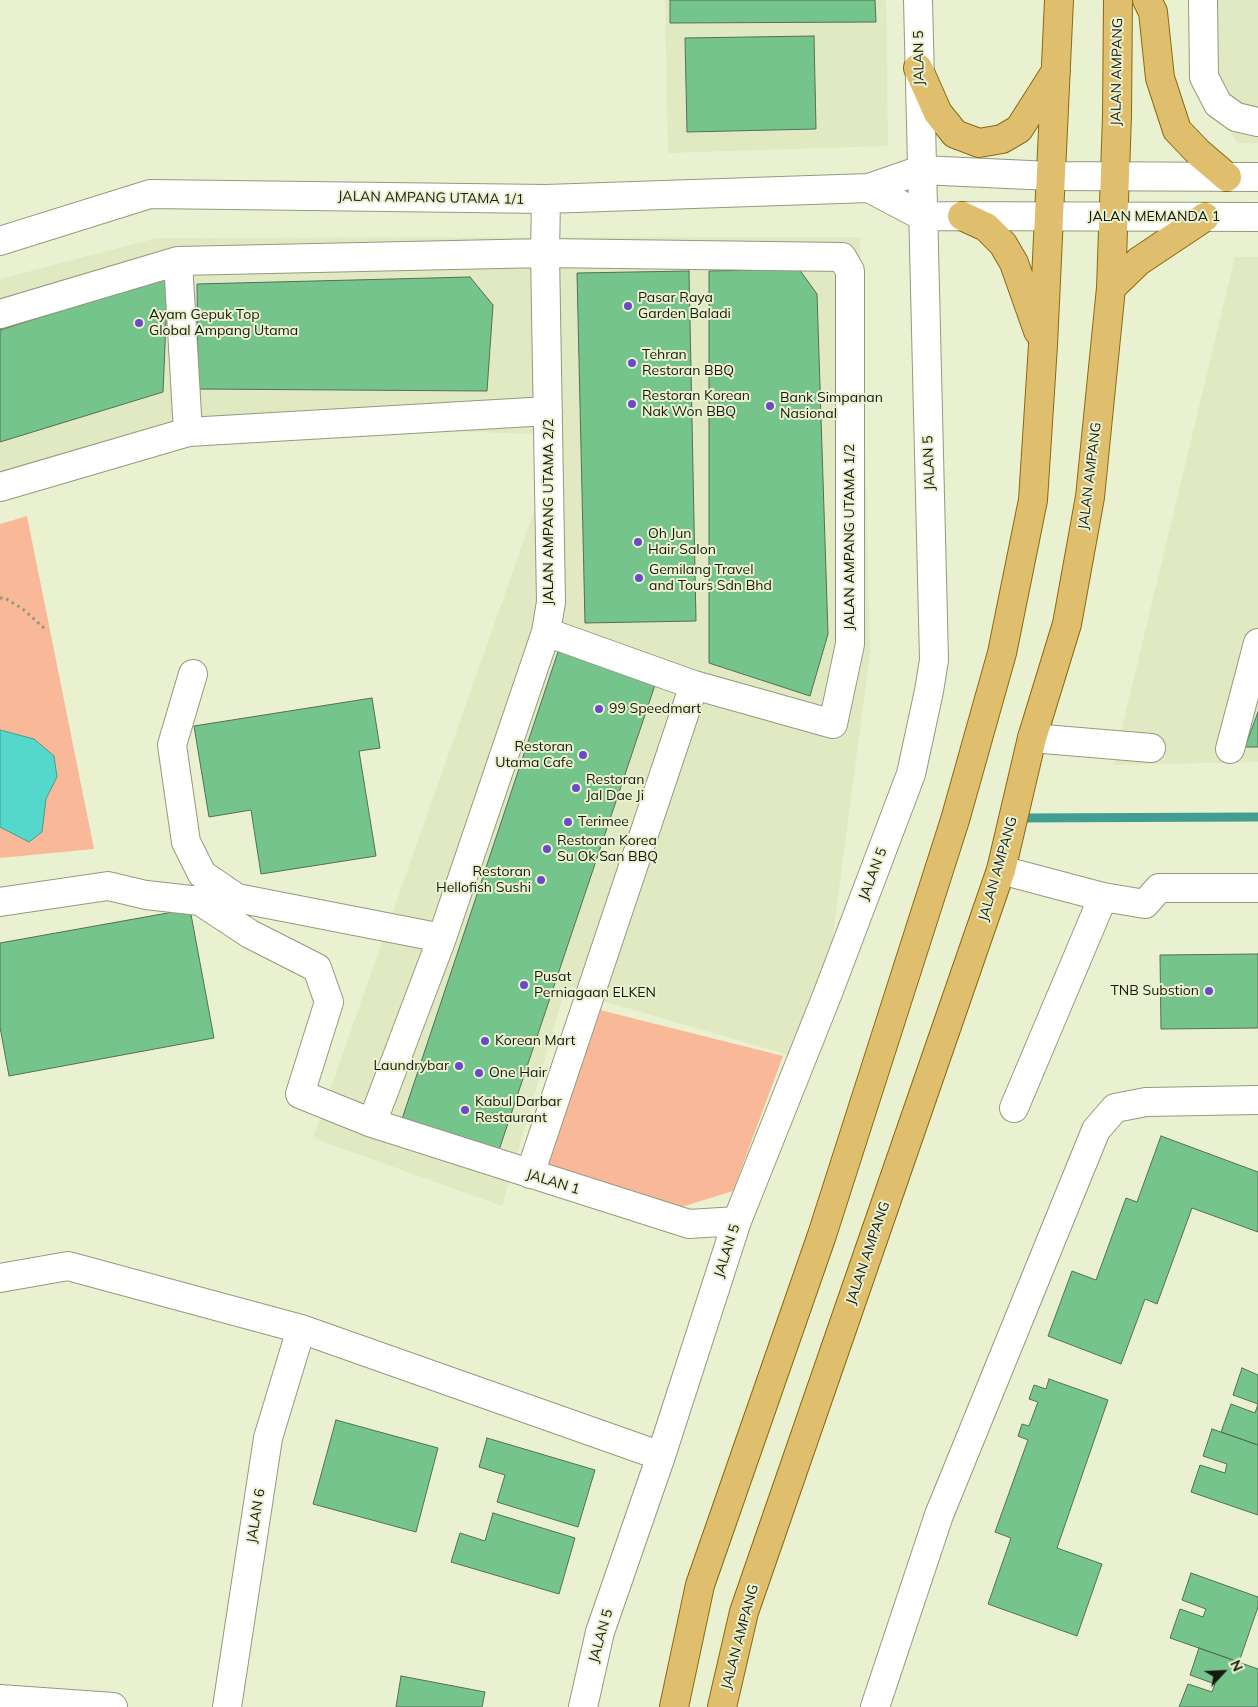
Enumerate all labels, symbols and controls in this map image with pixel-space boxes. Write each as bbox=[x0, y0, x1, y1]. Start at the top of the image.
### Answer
street label: JALAN AMPANG bbox=[1108, 18, 1126, 126]
street label: JALAN 5 bbox=[910, 30, 928, 86]
street label: JALAN AMPANG UTAMA 1/1 bbox=[338, 188, 524, 208]
street label: JALAN MEMANDA 1 bbox=[1088, 209, 1220, 225]
place label: Pasar Raya Garden Baladi bbox=[638, 290, 731, 322]
marker: Pasar Raya Garden Baladi bbox=[622, 300, 634, 312]
place label: Ayam Gepuk Top Global Ampang Utama bbox=[149, 307, 298, 340]
marker: Ayam Gepuk Top Global Ampang Utama bbox=[133, 317, 145, 329]
place label: Tehran Restoran BBQ bbox=[642, 347, 734, 380]
marker: Tehran Restoran BBQ bbox=[626, 357, 638, 369]
place label: Restoran Korean Nak Won BBQ bbox=[642, 388, 750, 421]
place label: Bank Simpanan Nasional bbox=[780, 390, 883, 422]
marker: Restoran Korean Nak Won BBQ bbox=[626, 398, 638, 410]
marker: Bank Simpanan Nasional bbox=[764, 400, 776, 412]
street label: JALAN AMPANG UTAMA 2/2 bbox=[541, 419, 557, 605]
street label: JALAN AMPANG bbox=[1075, 421, 1105, 531]
street label: JALAN 5 bbox=[920, 435, 938, 491]
street label: JALAN AMPANG UTAMA 1/2 bbox=[842, 444, 858, 630]
place label: Oh Jun Hair Salon bbox=[648, 526, 716, 558]
marker: Oh Jun Hair Salon bbox=[632, 536, 644, 548]
place label: Gemilang Travel and Tours Sdn Bhd bbox=[649, 562, 772, 594]
marker: Gemilang Travel and Tours Sdn Bhd bbox=[633, 572, 645, 584]
place label: 99 Speedmart bbox=[609, 701, 701, 717]
marker: 99 Speedmart bbox=[593, 703, 605, 715]
place label: Restoran Utama Cafe bbox=[495, 739, 573, 772]
marker: Restoran Utama Cafe bbox=[577, 749, 589, 761]
place label: Restoran Jal Dae Ji bbox=[586, 772, 644, 804]
marker: Restoran Jal Dae Ji bbox=[570, 782, 582, 794]
place label: Terimee bbox=[578, 814, 629, 830]
street label: JALAN AMPANG bbox=[975, 815, 1021, 923]
marker: Terimee bbox=[562, 816, 574, 828]
place label: Restoran Korea Su Ok San BBQ bbox=[557, 833, 658, 866]
marker: Restoran Korea Su Ok San BBQ bbox=[541, 843, 553, 855]
street label: JALAN 5 bbox=[855, 845, 891, 903]
place label: Restoran Hellofish Sushi bbox=[436, 864, 531, 896]
marker: Restoran Hellofish Sushi bbox=[535, 874, 547, 886]
place label: Pusat Perniagaan ELKEN bbox=[534, 969, 656, 1002]
marker: Pusat Perniagaan ELKEN bbox=[518, 979, 530, 991]
place label: TNB Substion bbox=[1110, 983, 1199, 999]
marker: TNB Substion bbox=[1203, 985, 1215, 997]
place label: Korean Mart bbox=[495, 1033, 575, 1049]
marker: Korean Mart bbox=[479, 1035, 491, 1047]
place label: Laundrybar bbox=[373, 1058, 449, 1074]
marker: Laundrybar bbox=[453, 1060, 465, 1072]
place label: One Hair bbox=[489, 1065, 547, 1081]
marker: One Hair bbox=[473, 1067, 485, 1079]
place label: Kabul Darbar Restaurant bbox=[475, 1094, 562, 1126]
marker: Kabul Darbar Restaurant bbox=[459, 1104, 471, 1116]
street label: JALAN 1 bbox=[524, 1166, 582, 1198]
street label: JALAN AMPANG bbox=[842, 1199, 894, 1307]
street label: JALAN 5 bbox=[711, 1222, 743, 1280]
street label: JALAN 6 bbox=[243, 1488, 269, 1544]
street label: JALAN AMPANG bbox=[718, 1583, 762, 1691]
street label: JALAN 5 bbox=[585, 1607, 617, 1665]
north arrow bbox=[1198, 1647, 1248, 1697]
text: N bbox=[1226, 1657, 1247, 1674]

